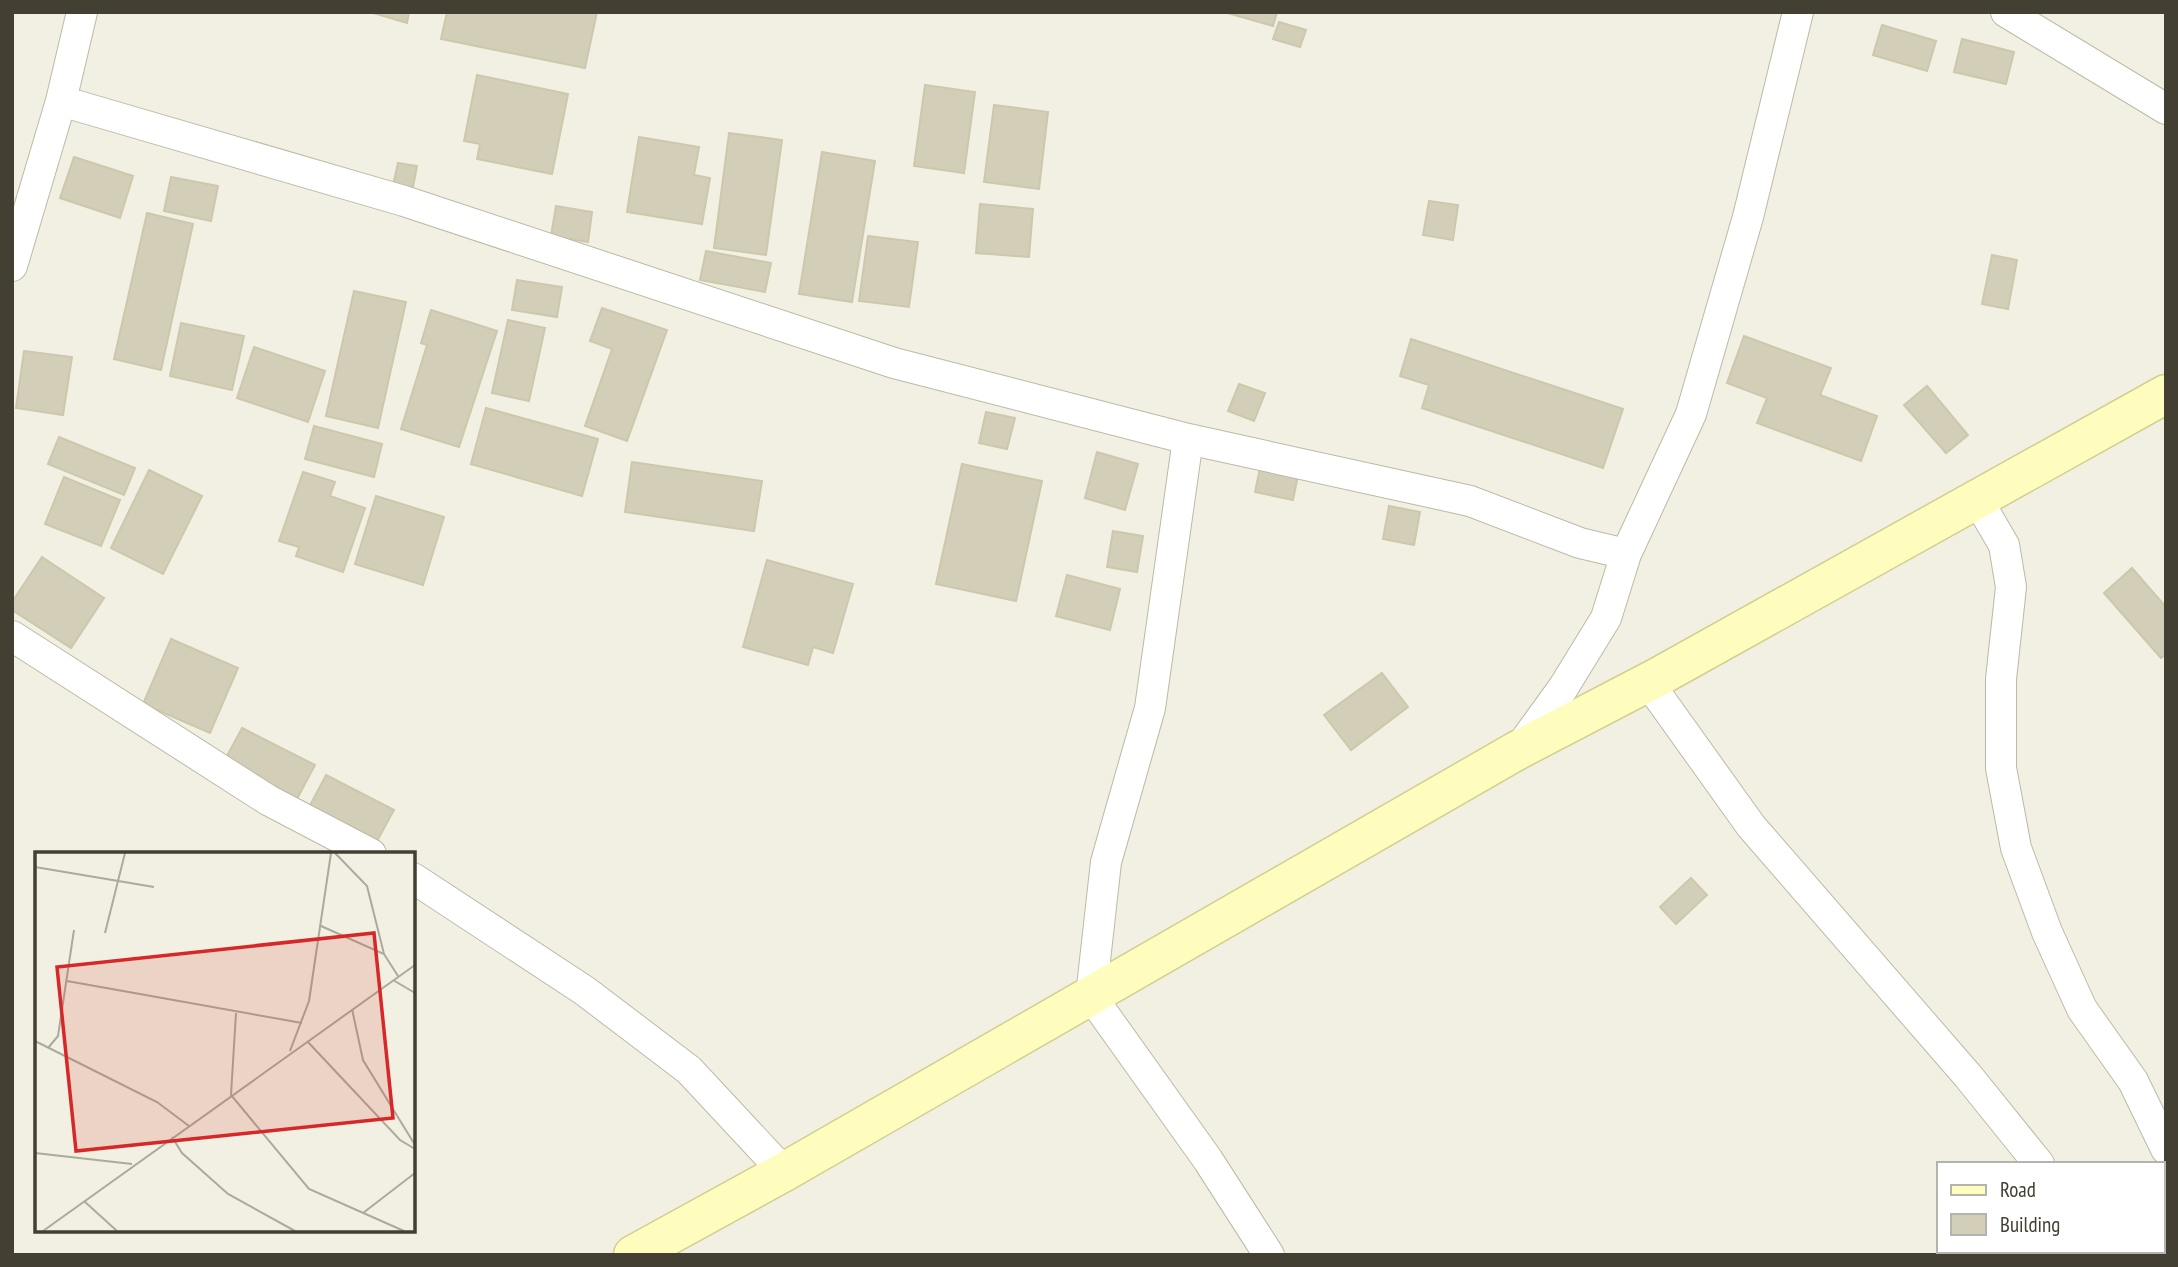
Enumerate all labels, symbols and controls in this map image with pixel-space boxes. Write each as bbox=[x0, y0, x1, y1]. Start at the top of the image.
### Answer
inset map bbox=[35, 852, 415, 1232]
legend bbox=[1937, 1162, 2164, 1253]
text: Road bbox=[2000, 1176, 2036, 1203]
text: Building bbox=[2000, 1211, 2060, 1238]

